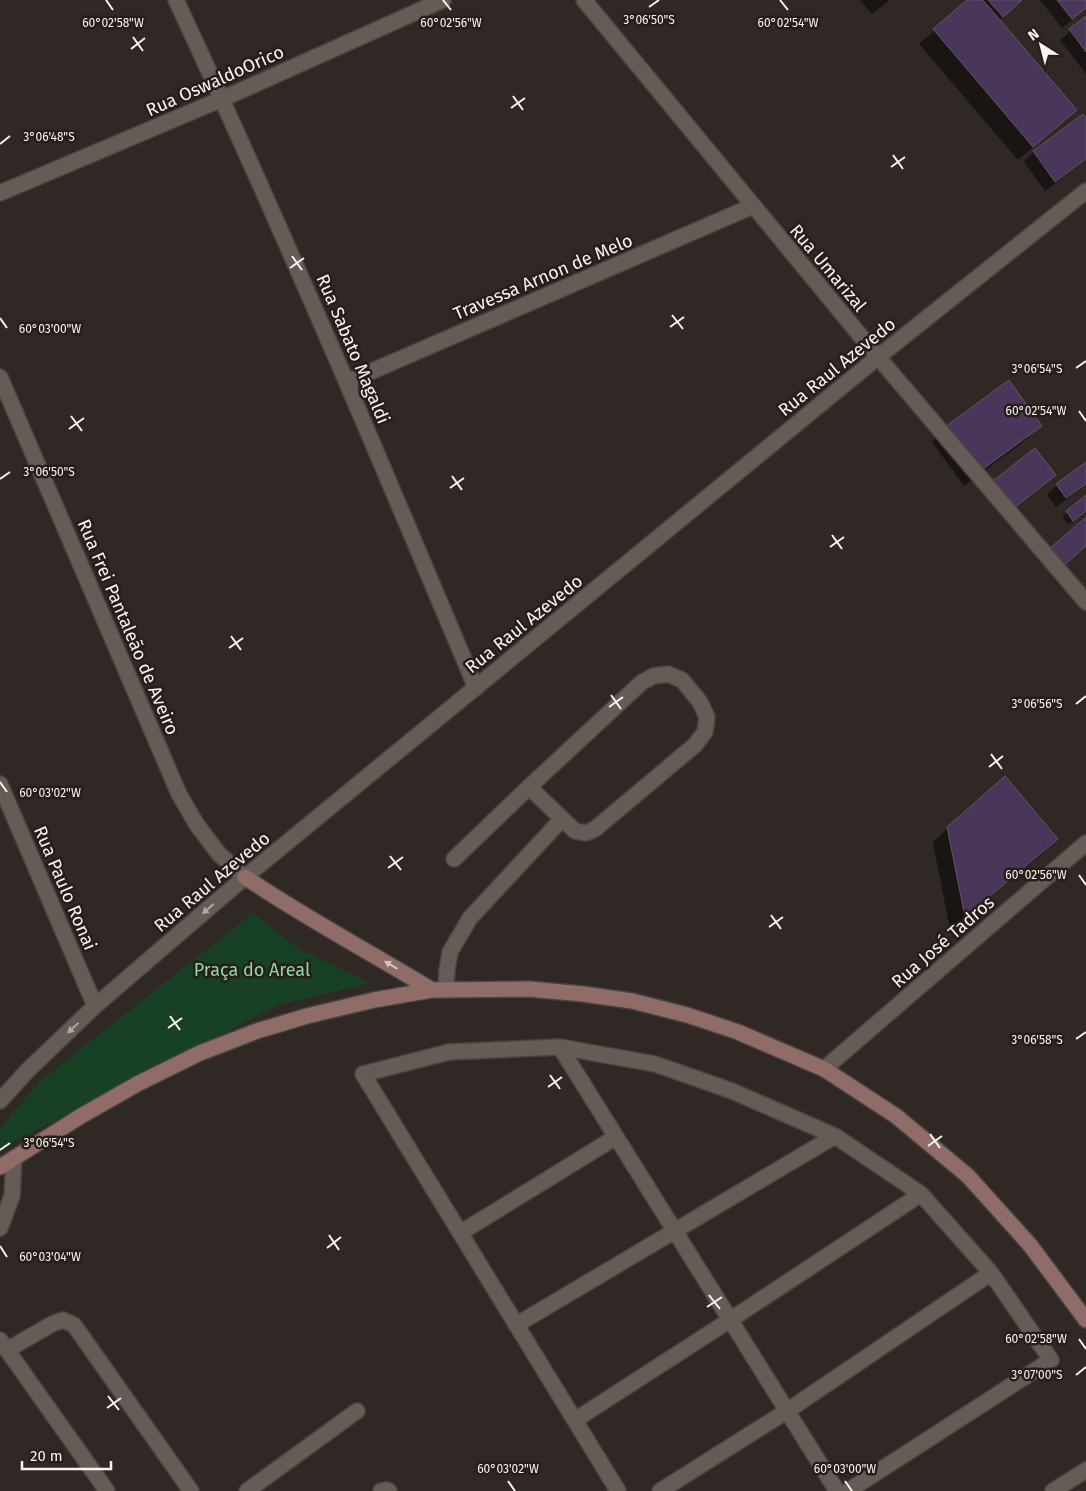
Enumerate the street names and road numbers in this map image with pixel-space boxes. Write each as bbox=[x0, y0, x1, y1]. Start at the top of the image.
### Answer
street label: Rua OswaldoOrico bbox=[143, 41, 287, 121]
street label: Rua Umarizal bbox=[785, 220, 871, 316]
street label: Travessa Arnon de Melo bbox=[450, 229, 636, 325]
street label: Rua Sabato Magaldi bbox=[311, 271, 395, 427]
street label: Rua Raul Azevedo bbox=[774, 313, 900, 421]
street label: Rua Frei Pantaleão de Aveiro bbox=[73, 516, 183, 738]
street label: Rua Raul Azevedo bbox=[461, 570, 587, 678]
street label: Rua Paulo Ronai bbox=[29, 823, 101, 953]
street label: Rua Raul Azevedo bbox=[150, 827, 274, 937]
street label: Rua José Tadros bbox=[887, 891, 999, 993]

